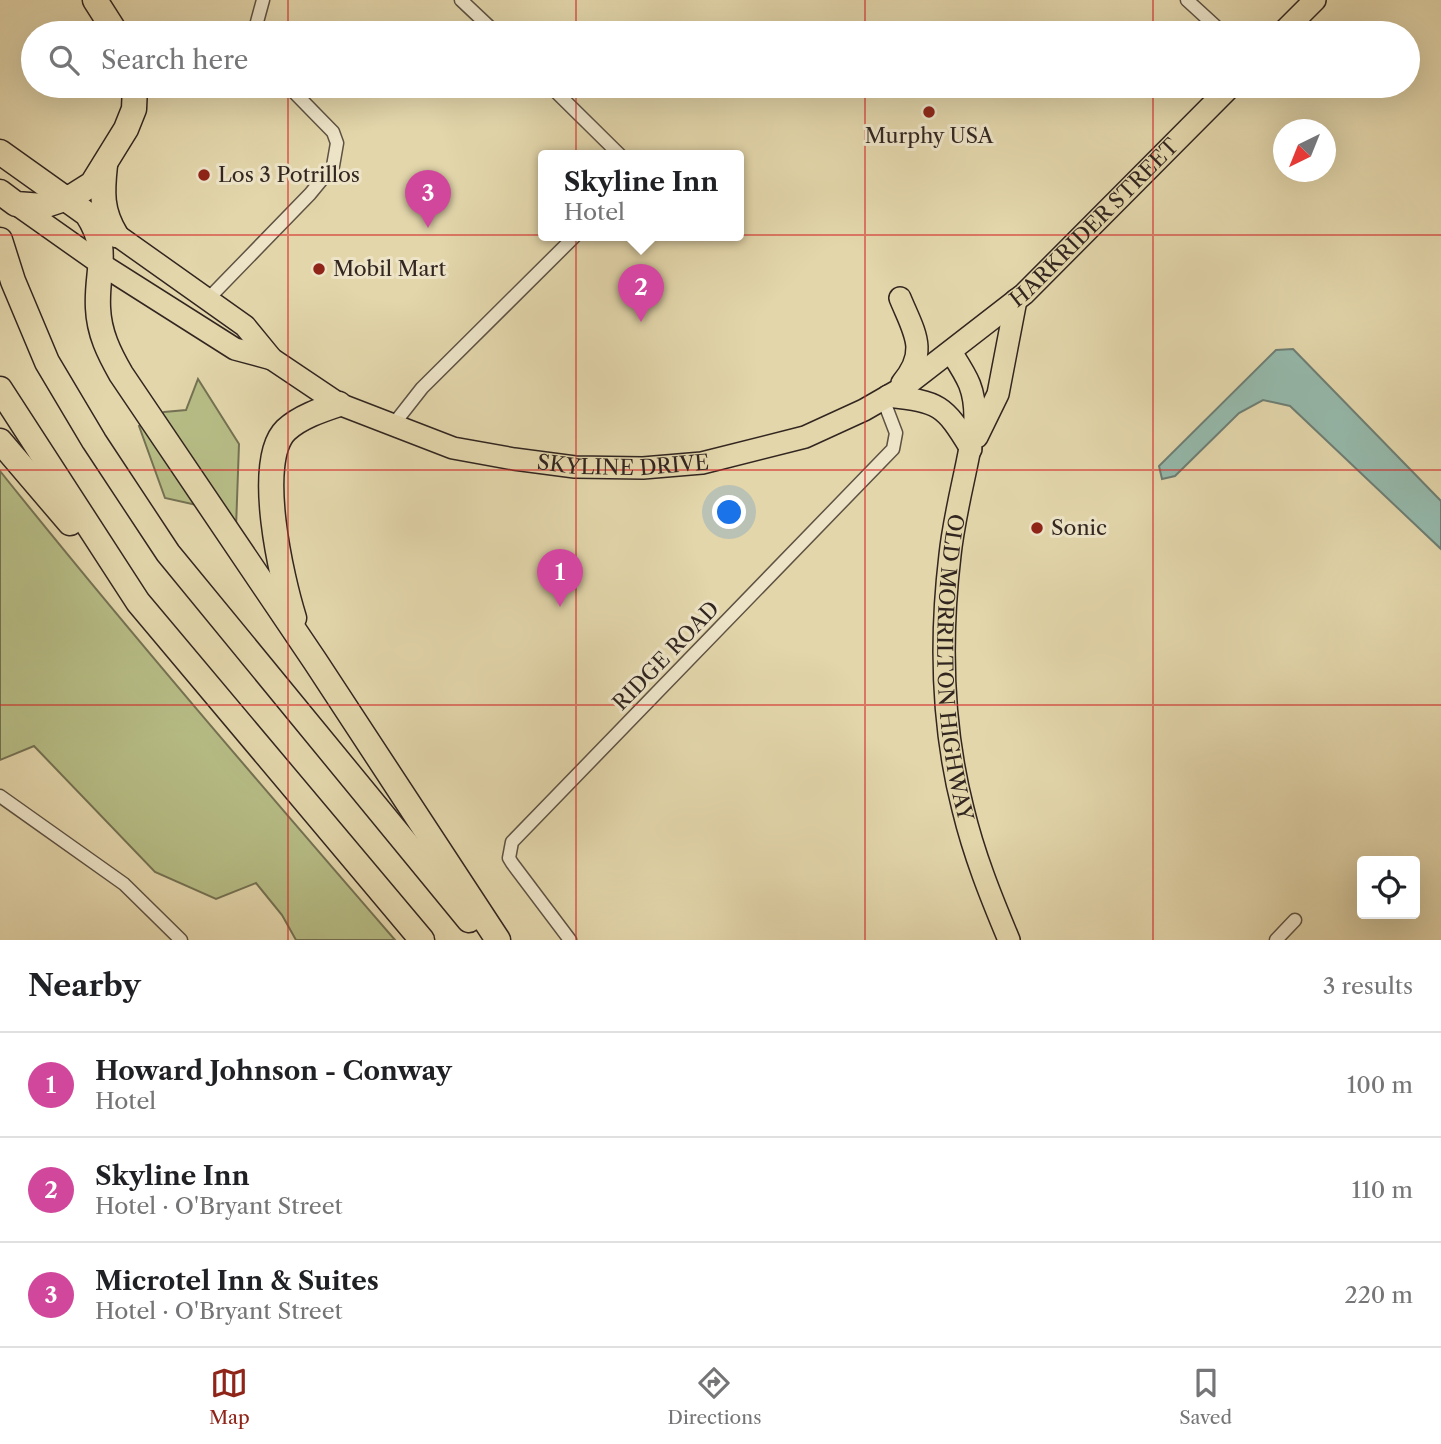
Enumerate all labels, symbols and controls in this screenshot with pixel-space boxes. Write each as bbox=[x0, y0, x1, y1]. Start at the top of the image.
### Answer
search box bbox=[21, 21, 1420, 98]
icon: search bbox=[45, 41, 83, 79]
text: Search here bbox=[101, 44, 248, 76]
marker: Murphy USA bbox=[921, 104, 937, 120]
north arrow bbox=[1273, 119, 1336, 182]
place label: Murphy USA bbox=[865, 123, 994, 148]
street label: HARKRIDER STREET bbox=[1005, 133, 1184, 312]
popup bbox=[538, 150, 744, 241]
place label: Los 3 Potrillos bbox=[218, 162, 360, 187]
text: Skyline Inn bbox=[564, 166, 718, 198]
marker: Los 3 Potrillos bbox=[196, 167, 212, 183]
pin: 3 bbox=[405, 170, 451, 228]
text: Hotel bbox=[564, 198, 625, 226]
place label: Mobil Mart bbox=[333, 256, 446, 281]
marker: Mobil Mart bbox=[311, 261, 327, 277]
pin: 2 bbox=[618, 264, 664, 322]
street label: SKYLINE DRIVE bbox=[536, 449, 710, 480]
your location bbox=[712, 495, 746, 529]
street label: OLD MORRILTON HIGHWAY bbox=[932, 512, 979, 825]
place label: Sonic bbox=[1051, 515, 1107, 540]
marker: Sonic bbox=[1029, 520, 1045, 536]
pin: 1 bbox=[537, 549, 583, 607]
street label: RIDGE ROAD bbox=[607, 596, 724, 715]
map controls bbox=[1357, 856, 1420, 919]
button: locate bbox=[1357, 856, 1420, 919]
text: Nearby bbox=[28, 967, 141, 1004]
text: 3 results bbox=[1323, 972, 1413, 1000]
text: Howard Johnson - Conway bbox=[95, 1055, 452, 1087]
text: 1 bbox=[46, 1071, 56, 1099]
text: 100 m bbox=[1347, 1071, 1413, 1099]
text: Hotel bbox=[95, 1087, 156, 1115]
text: Skyline Inn bbox=[95, 1160, 249, 1192]
text: 2 bbox=[44, 1176, 58, 1204]
text: 110 m bbox=[1352, 1176, 1413, 1204]
text: Hotel · O'Bryant Street bbox=[95, 1192, 343, 1220]
text: Microtel Inn & Suites bbox=[95, 1265, 379, 1297]
text: 3 bbox=[45, 1281, 58, 1309]
text: 220 m bbox=[1344, 1281, 1413, 1309]
text: Hotel · O'Bryant Street bbox=[95, 1297, 343, 1325]
tab: Map bbox=[209, 1364, 250, 1429]
tab: Directions bbox=[668, 1364, 761, 1429]
tab: Saved bbox=[1179, 1364, 1232, 1429]

